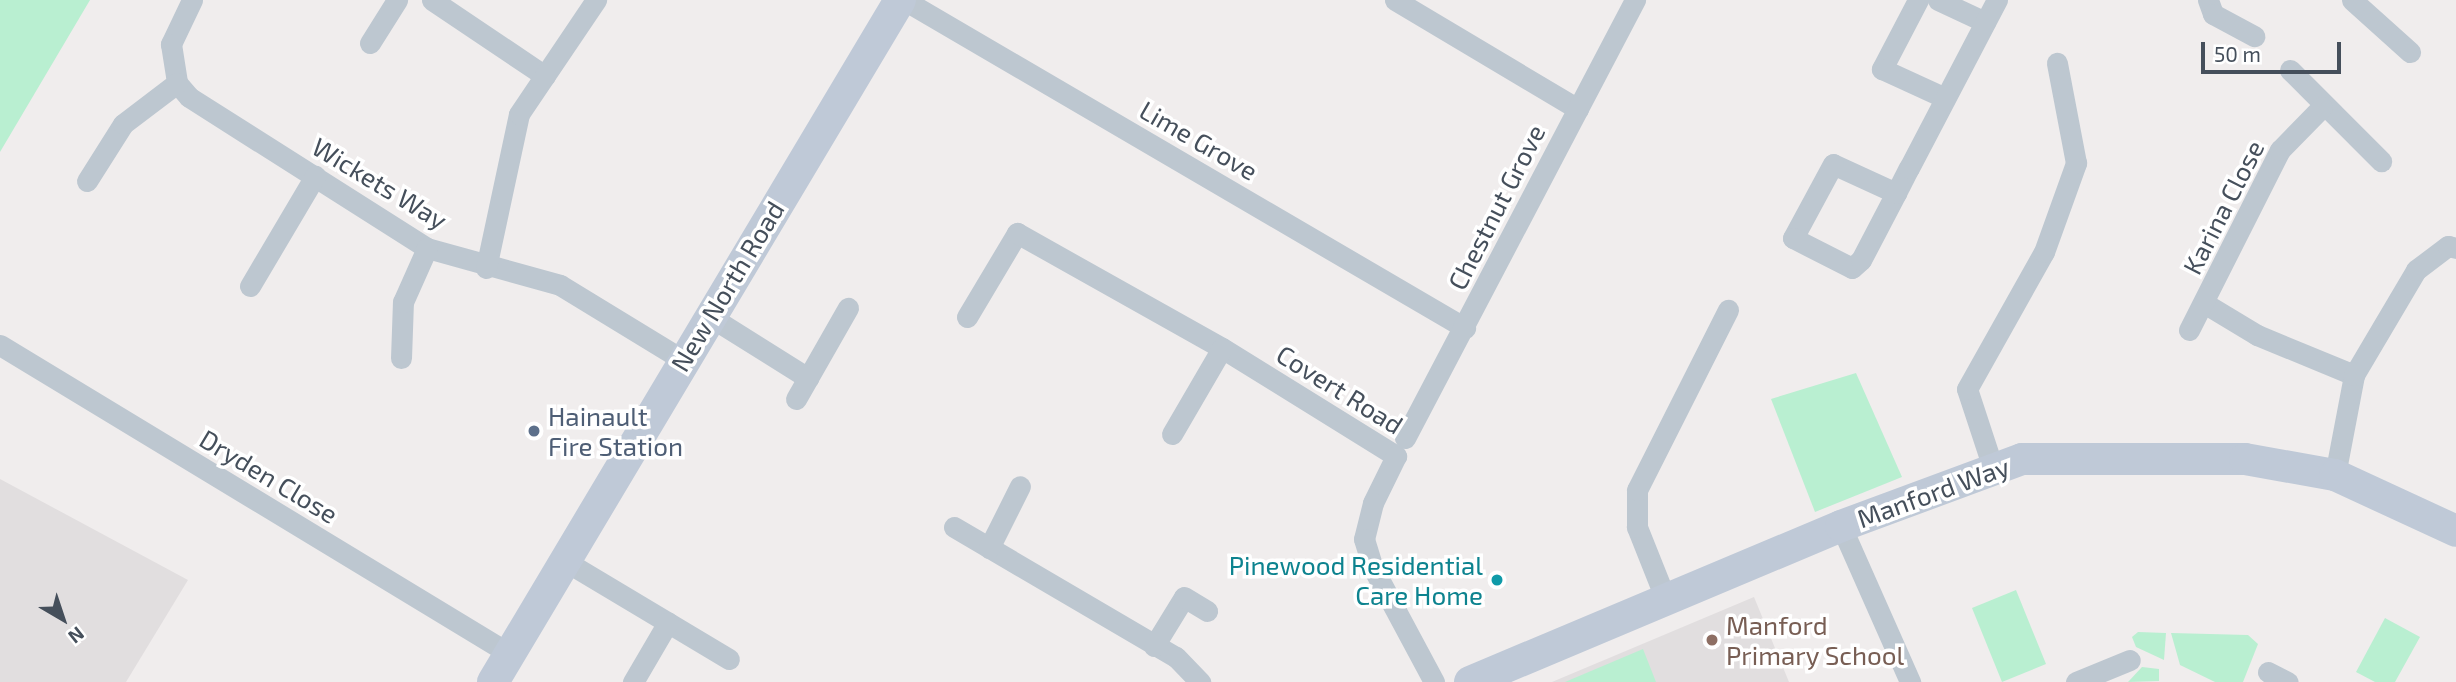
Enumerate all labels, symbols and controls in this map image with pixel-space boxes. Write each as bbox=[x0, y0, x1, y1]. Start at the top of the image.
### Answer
scale bar bbox=[2204, 28, 2344, 72]
text: 50 m bbox=[2214, 41, 2261, 66]
street label: Lime Grove bbox=[1134, 94, 1264, 186]
street label: Chestnut Grove bbox=[1441, 119, 1551, 295]
street label: Wickets Way bbox=[307, 131, 453, 235]
street label: Karina Close bbox=[2176, 135, 2270, 279]
street label: New North Road bbox=[664, 195, 790, 377]
street label: Covert Road bbox=[1271, 338, 1409, 440]
place label: Hainault Fire Station bbox=[548, 400, 683, 462]
street label: Dryden Close bbox=[194, 423, 344, 529]
marker: Hainault Fire Station bbox=[526, 423, 542, 439]
street label: Manford Way bbox=[1853, 450, 2013, 534]
place label: Pinewood Residential Care Home bbox=[1229, 549, 1483, 610]
marker: Pinewood Residential Care Home bbox=[1489, 572, 1505, 588]
north arrow bbox=[28, 584, 98, 654]
place label: Manford Primary School bbox=[1726, 609, 1905, 670]
text: N bbox=[64, 622, 89, 649]
marker: Manford Primary School bbox=[1704, 632, 1720, 648]

